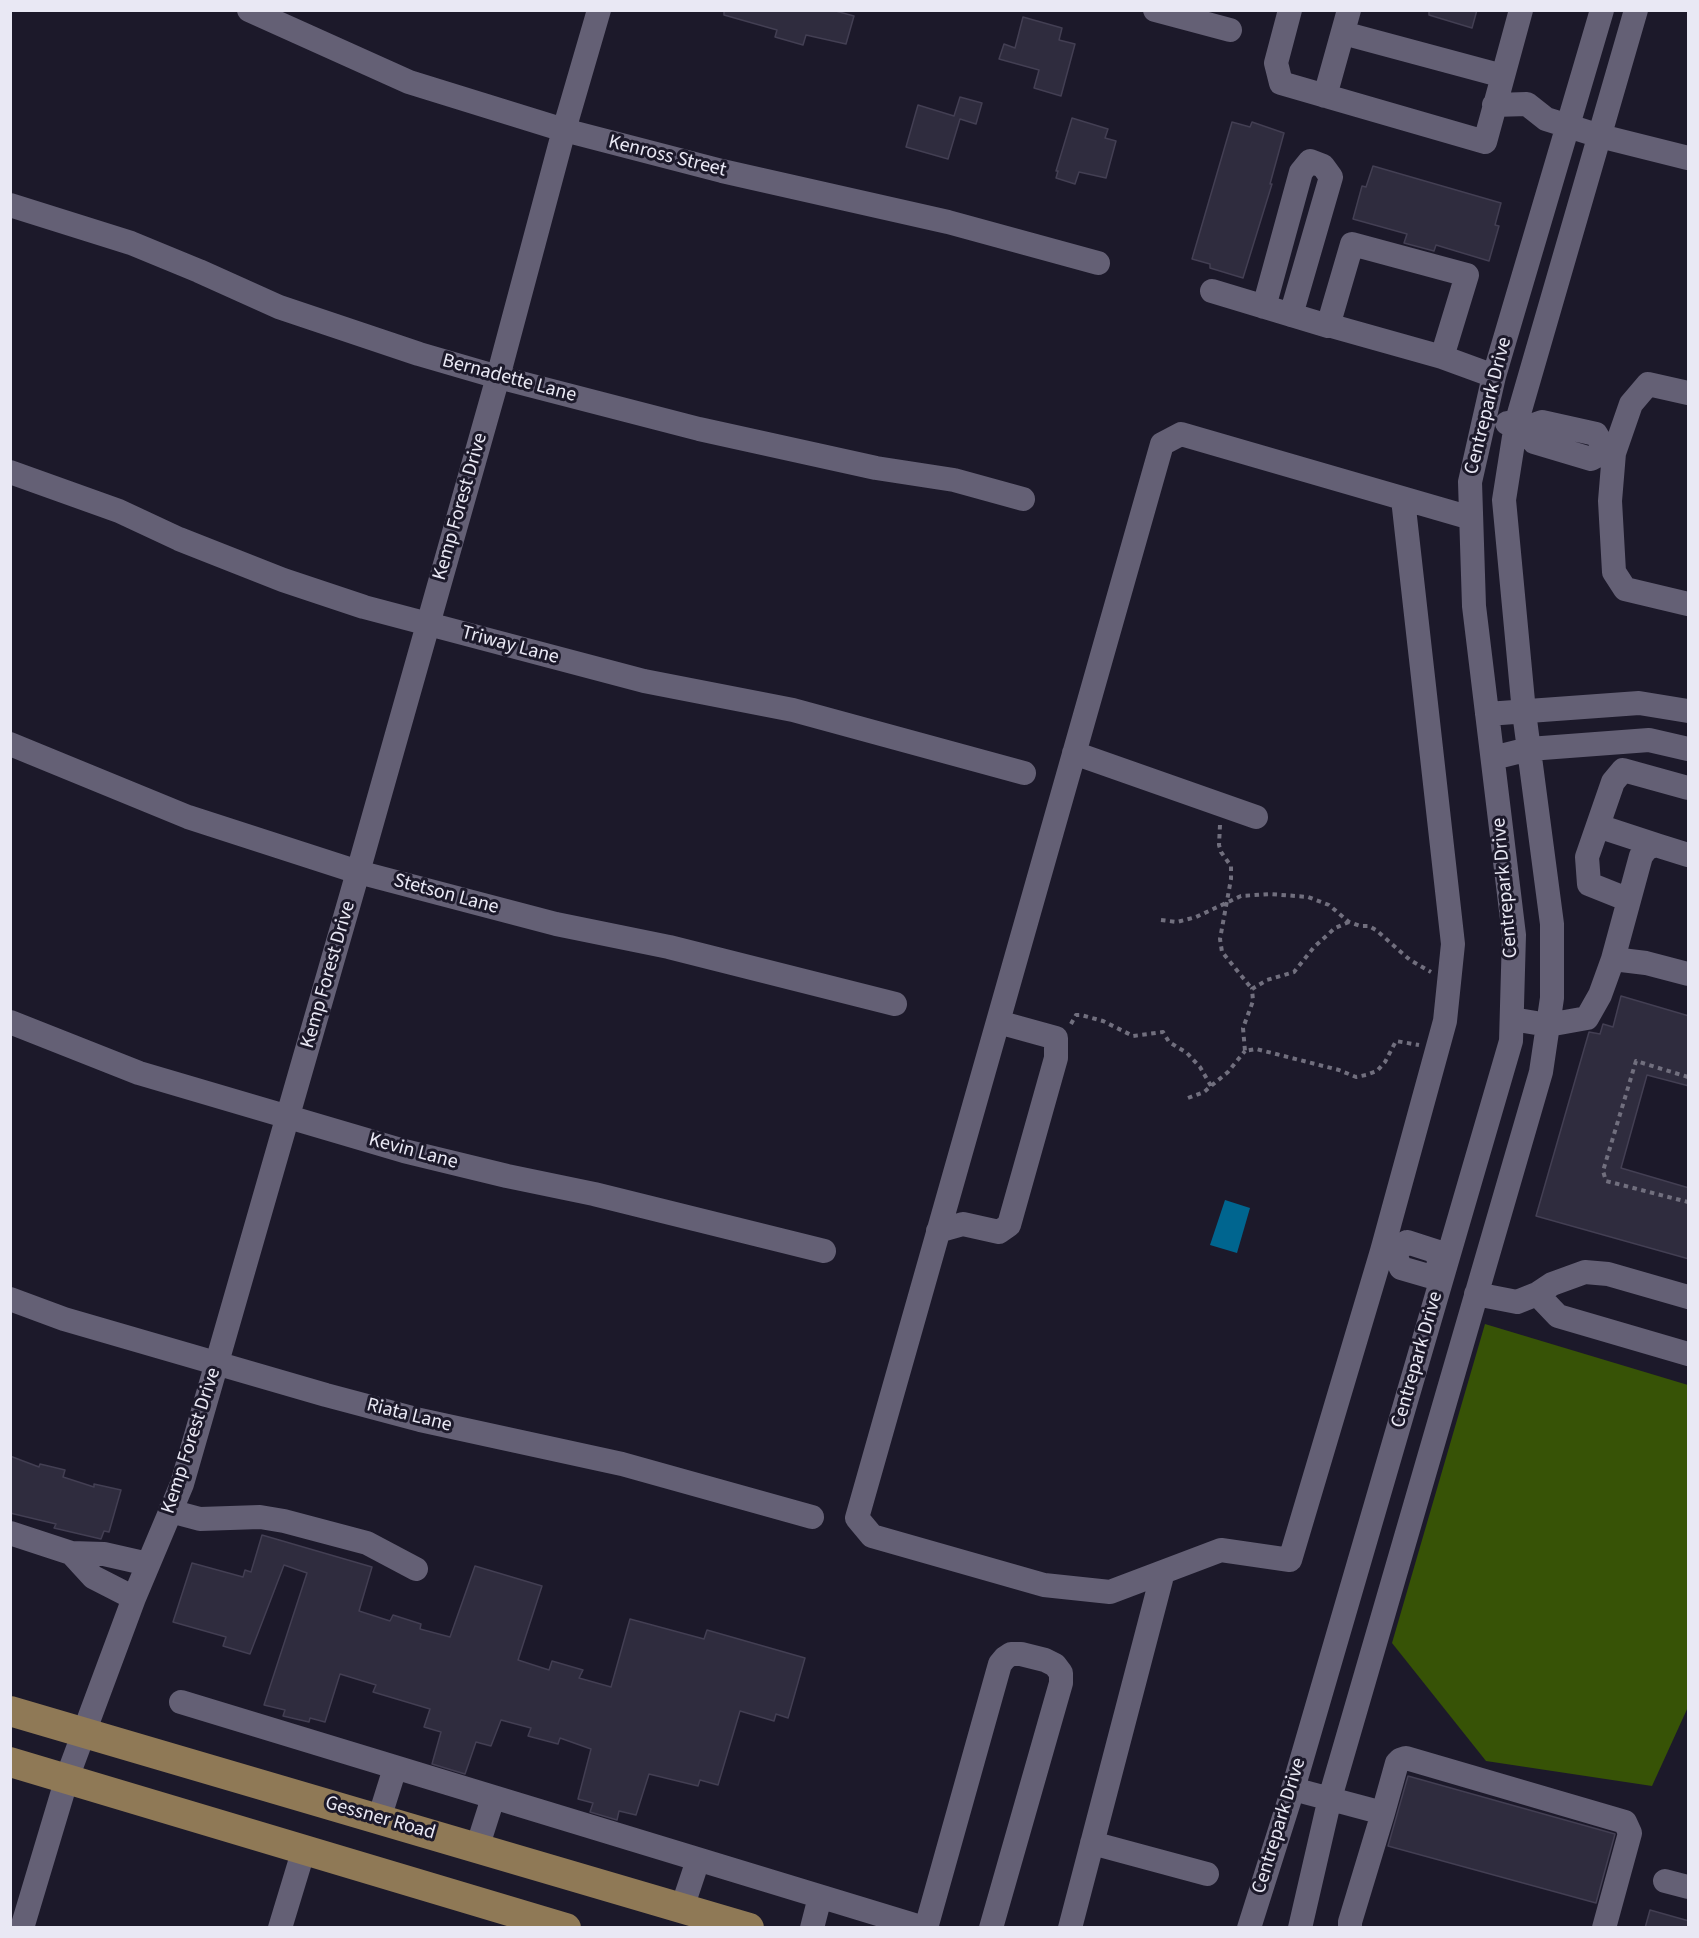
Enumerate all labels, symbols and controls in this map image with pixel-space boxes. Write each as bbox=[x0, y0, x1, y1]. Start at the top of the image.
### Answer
street label: Kenross Street bbox=[606, 131, 728, 183]
street label: Centrepark Drive bbox=[1460, 335, 1518, 477]
street label: Bernadette Lane bbox=[439, 350, 579, 408]
street label: Kemp Forest Drive bbox=[428, 431, 494, 583]
street label: Triway Lane bbox=[459, 621, 561, 671]
street label: Centrepark Drive bbox=[1488, 817, 1524, 959]
street label: Stetson Lane bbox=[391, 869, 501, 921]
street label: Kemp Forest Drive bbox=[296, 899, 362, 1051]
street label: Kevin Lane bbox=[366, 1129, 460, 1175]
street label: Centrepark Drive bbox=[1387, 1289, 1449, 1431]
street label: Kemp Forest Drive bbox=[157, 1365, 227, 1517]
street label: Riata Lane bbox=[364, 1394, 454, 1438]
street label: Centrepark Drive bbox=[1248, 1755, 1312, 1897]
street label: Gessner Road bbox=[322, 1792, 438, 1846]

